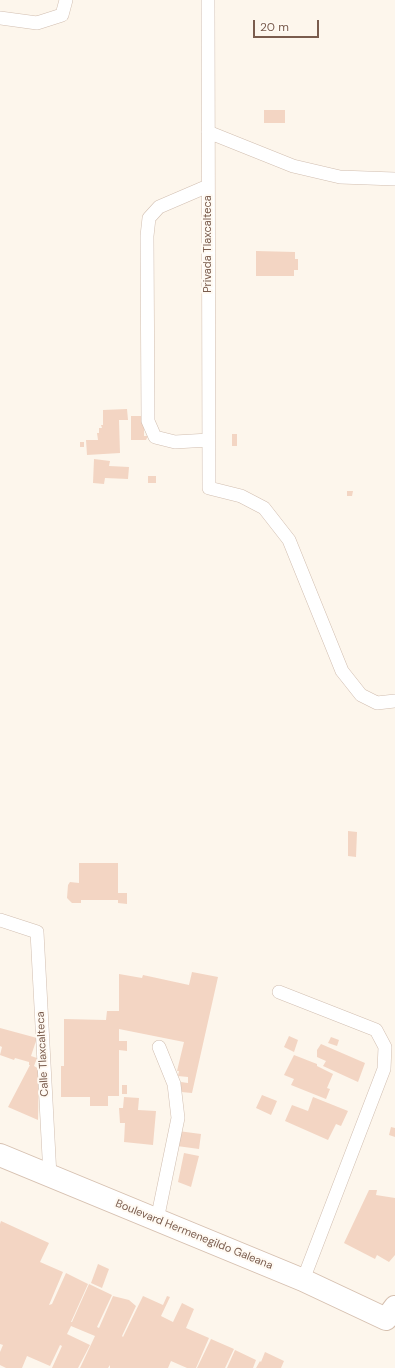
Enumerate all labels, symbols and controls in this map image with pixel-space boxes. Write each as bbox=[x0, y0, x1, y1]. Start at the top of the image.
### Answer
scale bar bbox=[255, 12, 321, 38]
text: 20 m bbox=[260, 19, 289, 35]
street label: Privada Tlaxcalteca bbox=[201, 195, 215, 293]
street label: Calle Tlaxcalteca bbox=[34, 1011, 52, 1097]
street label: Boulevard Hermenegildo Galeana bbox=[113, 1197, 275, 1273]

